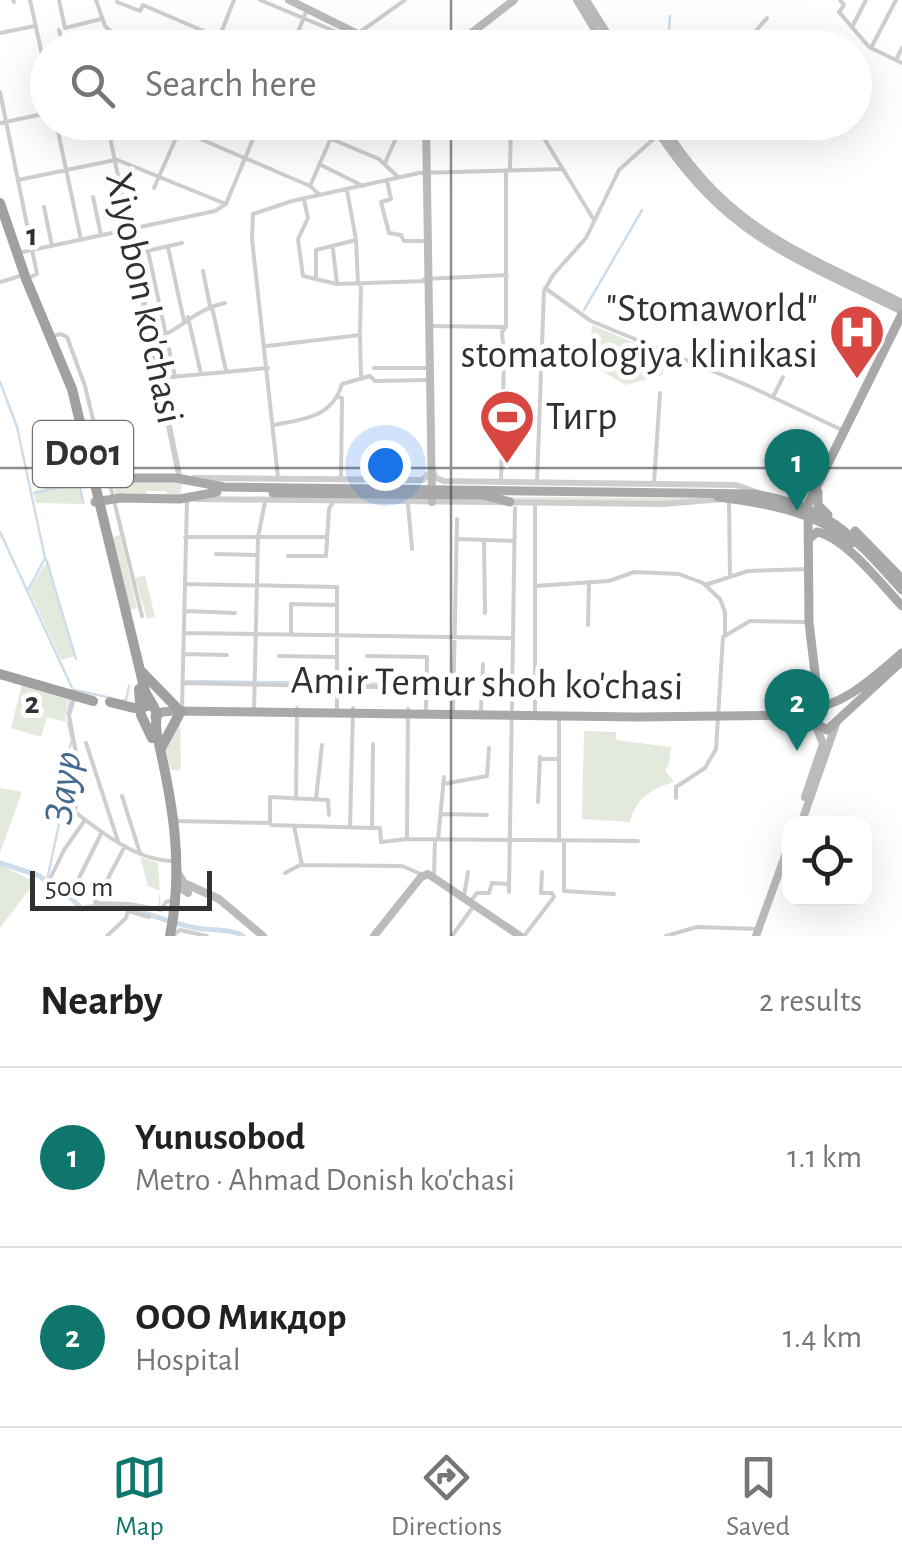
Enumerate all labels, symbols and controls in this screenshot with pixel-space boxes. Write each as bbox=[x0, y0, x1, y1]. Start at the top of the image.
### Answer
search box bbox=[30, 30, 872, 140]
icon: search bbox=[65, 58, 120, 113]
text: Search here bbox=[145, 66, 317, 104]
street label: Xiyobon ko'chasi bbox=[98, 169, 190, 427]
text: 1 bbox=[26, 219, 38, 251]
place label: "Stomaworld" stomatologiya klinikasi bbox=[461, 289, 818, 375]
hospital icon: "Stomaworld" stomatologiya klinikasi bbox=[827, 302, 887, 381]
sports icon: Тигр bbox=[477, 387, 537, 466]
place label: Тигр bbox=[546, 397, 617, 437]
road number: D001 bbox=[33, 421, 133, 487]
pin: 1 bbox=[764, 428, 830, 511]
your location bbox=[360, 440, 411, 491]
street label: Amir Temur shoh ko'chasi bbox=[290, 661, 684, 707]
pin: 2 bbox=[764, 668, 830, 751]
text: 2 bbox=[24, 687, 40, 719]
water label: Заур bbox=[37, 749, 90, 827]
map controls bbox=[782, 816, 872, 906]
button: locate bbox=[782, 816, 872, 906]
scale bar bbox=[30, 866, 212, 910]
text: 500 m bbox=[45, 874, 113, 902]
text: Nearby bbox=[40, 980, 163, 1022]
text: 2 results bbox=[759, 985, 862, 1017]
text: Yunusobod bbox=[135, 1119, 305, 1157]
text: 1 bbox=[67, 1141, 78, 1173]
text: 1.1 km bbox=[787, 1141, 862, 1173]
text: Metro · Ahmad Donish ko'chasi bbox=[135, 1164, 515, 1196]
text: ООО Микдор bbox=[135, 1299, 347, 1337]
text: 2 bbox=[65, 1321, 80, 1353]
text: 1.4 km bbox=[783, 1321, 862, 1353]
text: Hospital bbox=[135, 1344, 241, 1376]
tab: Map bbox=[112, 1450, 167, 1544]
tab: Directions bbox=[391, 1450, 502, 1544]
tab: Saved bbox=[726, 1450, 790, 1544]

